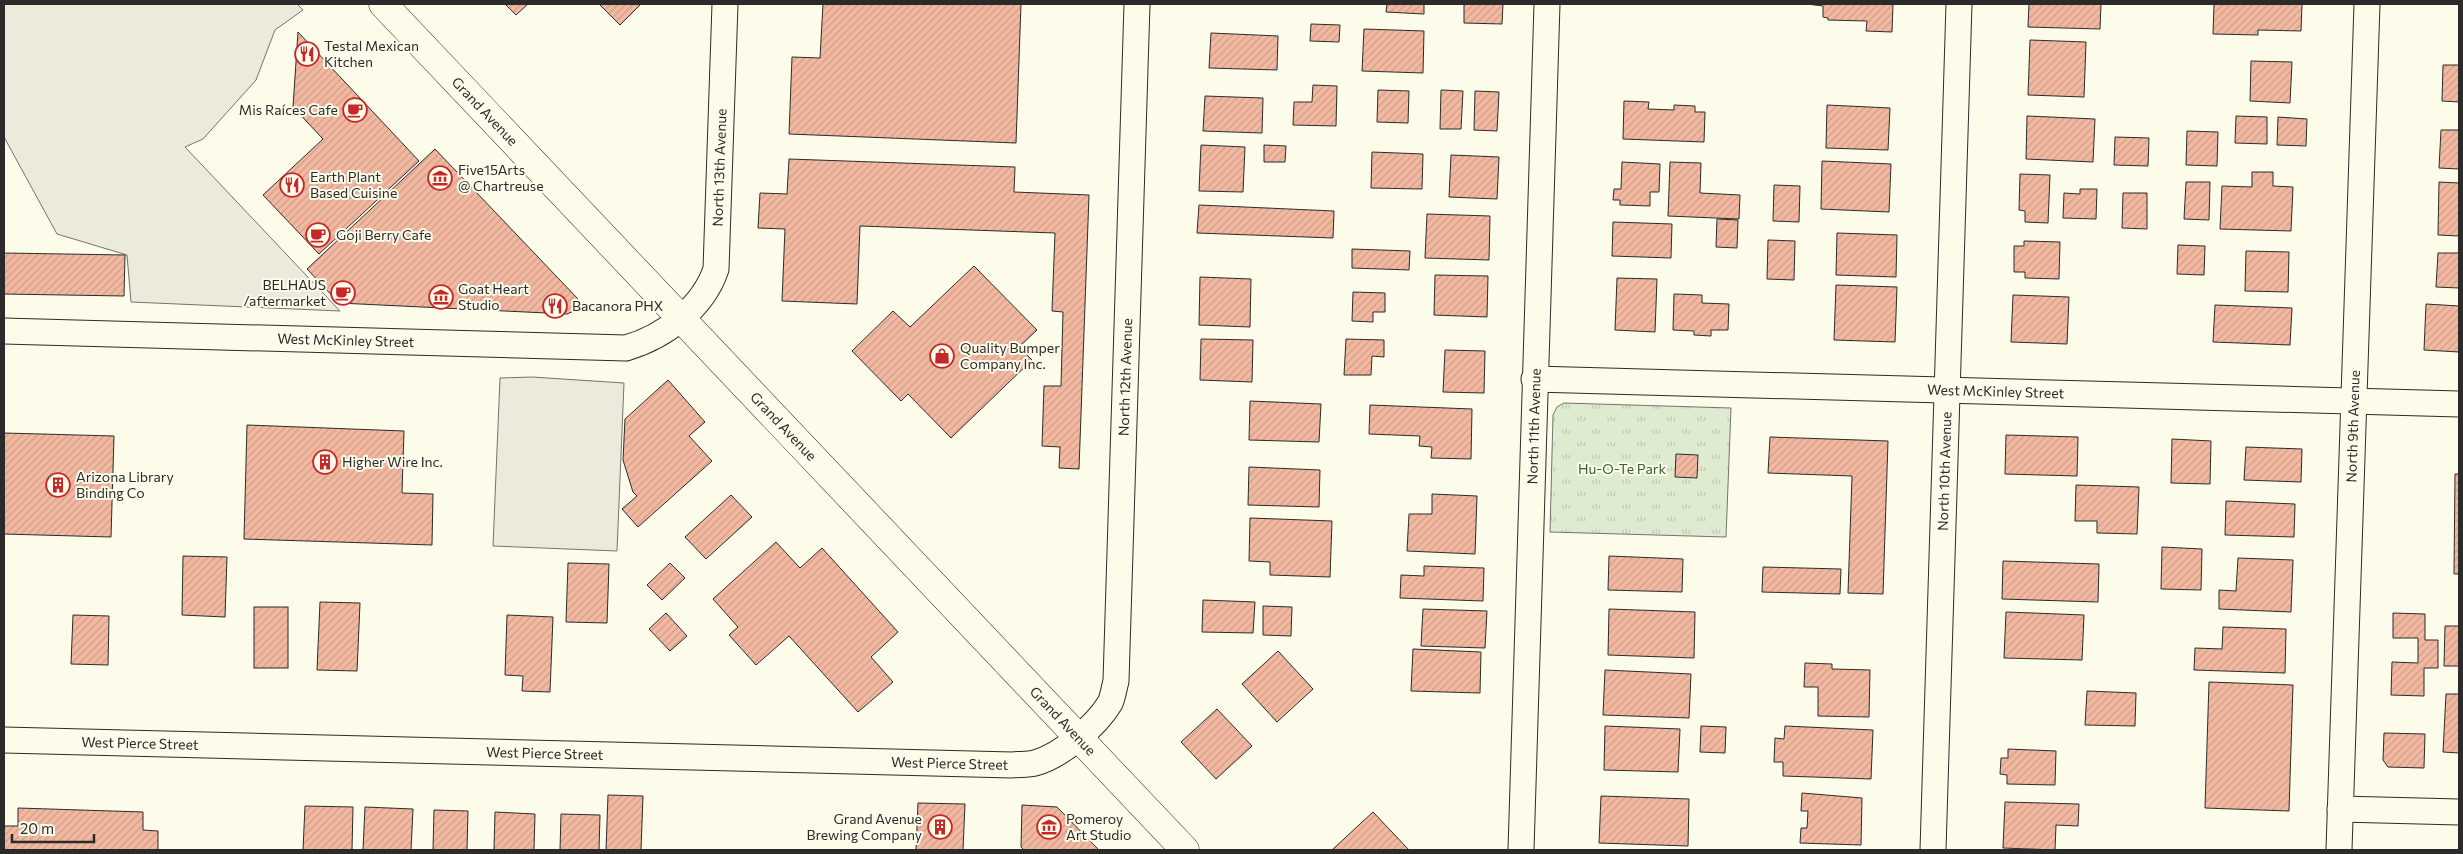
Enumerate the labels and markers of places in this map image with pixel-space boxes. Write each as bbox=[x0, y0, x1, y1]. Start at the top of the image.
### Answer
place label: Testal Mexican Kitchen bbox=[324, 37, 419, 70]
restaurant icon: Testal Mexican Kitchen bbox=[294, 41, 320, 67]
cafe icon: Mis Raíces Cafe bbox=[342, 97, 368, 123]
place label: Mis Raíces Cafe bbox=[239, 101, 338, 118]
place label: Five15Arts @ Chartreuse bbox=[458, 161, 544, 194]
museum icon: Five15Arts @ Chartreuse bbox=[427, 165, 453, 191]
place label: Earth Plant Based Cuisine bbox=[310, 168, 397, 201]
restaurant icon: Earth Plant Based Cuisine bbox=[279, 172, 305, 198]
cafe icon: Goji Berry Cafe bbox=[305, 222, 331, 248]
place label: Goji Berry Cafe bbox=[336, 226, 432, 243]
place label: BELHAUS /aftermarket bbox=[244, 276, 326, 309]
cafe icon: BELHAUS /aftermarket bbox=[330, 280, 356, 306]
place label: Goat Heart Studio bbox=[458, 280, 529, 313]
museum icon: Goat Heart Studio bbox=[428, 284, 454, 310]
restaurant icon: Bacanora PHX bbox=[542, 293, 568, 319]
place label: Bacanora PHX bbox=[572, 297, 663, 314]
place label: Quality Bumper Company Inc. bbox=[960, 339, 1060, 372]
shop icon: Quality Bumper Company Inc. bbox=[929, 343, 955, 369]
building icon: Higher Wire Inc. bbox=[312, 449, 338, 475]
place label: Higher Wire Inc. bbox=[342, 453, 443, 470]
place label: Arizona Library Binding Co bbox=[76, 468, 174, 501]
building icon: Arizona Library Binding Co bbox=[45, 472, 71, 498]
place label: Grand Avenue Brewing Company bbox=[806, 810, 922, 843]
place label: Pomeroy Art Studio bbox=[1066, 810, 1131, 843]
building icon: Grand Avenue Brewing Company bbox=[927, 814, 953, 840]
museum icon: Pomeroy Art Studio bbox=[1036, 814, 1062, 840]

